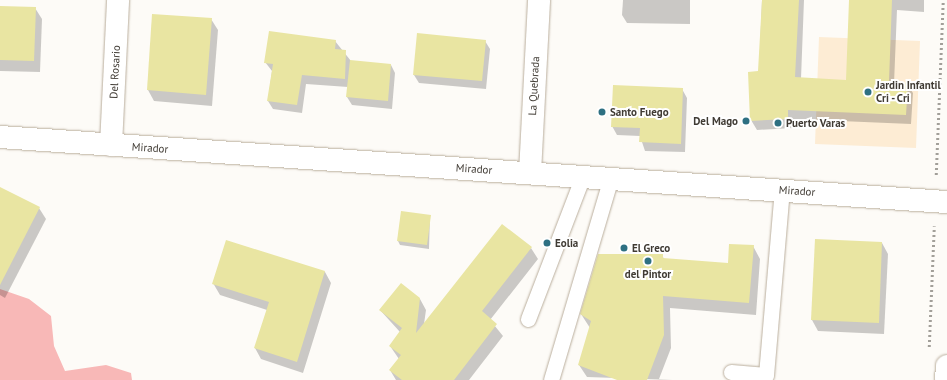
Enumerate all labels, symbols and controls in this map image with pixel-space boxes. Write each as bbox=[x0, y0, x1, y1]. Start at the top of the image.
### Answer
street label: Del Rosario bbox=[107, 45, 123, 99]
street label: La Quebrada bbox=[526, 56, 542, 116]
place label: Jardin Infantil Cri - Cri bbox=[876, 79, 941, 105]
marker: Jardin Infantil Cri - Cri bbox=[863, 87, 873, 97]
place label: Santo Fuego bbox=[610, 105, 669, 119]
marker: Santo Fuego bbox=[597, 107, 607, 117]
place label: Del Mago bbox=[693, 114, 738, 128]
marker: Del Mago bbox=[741, 116, 751, 126]
place label: Puerto Varas bbox=[786, 116, 846, 130]
marker: Puerto Varas bbox=[773, 118, 783, 128]
street label: Mirador bbox=[131, 140, 169, 156]
street label: Mirador bbox=[455, 161, 493, 177]
street label: Mirador bbox=[778, 183, 816, 199]
place label: Eolia bbox=[555, 236, 578, 250]
marker: Eolia bbox=[542, 238, 552, 248]
place label: El Greco bbox=[632, 241, 670, 255]
marker: El Greco bbox=[619, 243, 629, 253]
marker: del Pintor bbox=[643, 256, 653, 266]
place label: del Pintor bbox=[625, 267, 671, 281]

